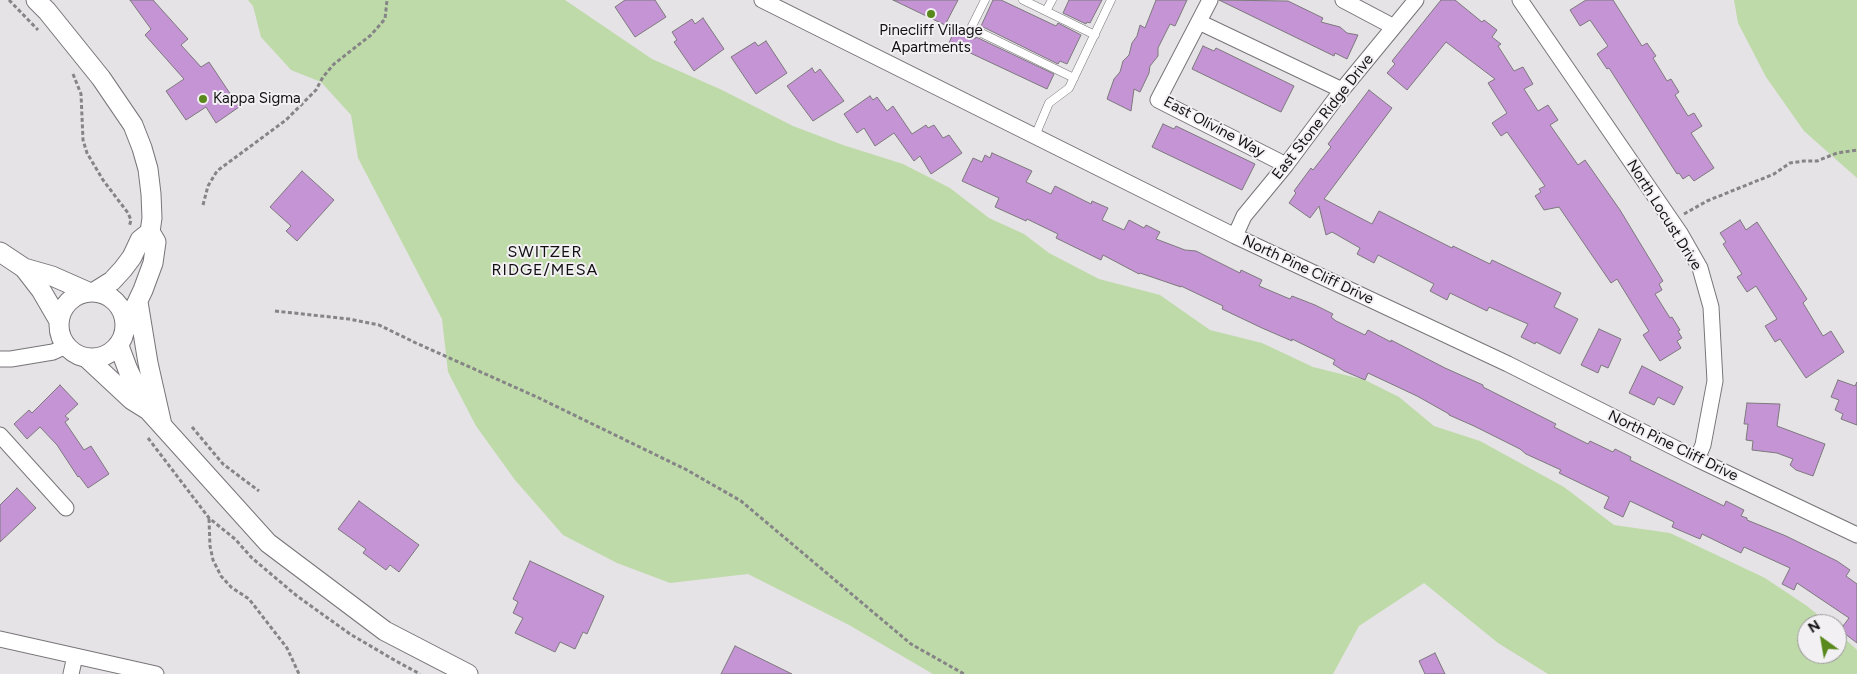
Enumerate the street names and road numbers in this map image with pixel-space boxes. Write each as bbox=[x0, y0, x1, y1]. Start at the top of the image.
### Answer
street label: East Stone Ridge Drive bbox=[1269, 51, 1377, 183]
street label: East Olivine Way bbox=[1160, 93, 1268, 161]
street label: North Locust Drive bbox=[1623, 156, 1705, 274]
street label: North Pine Cliff Drive bbox=[1240, 232, 1376, 308]
street label: North Pine Cliff Drive bbox=[1605, 407, 1741, 485]

